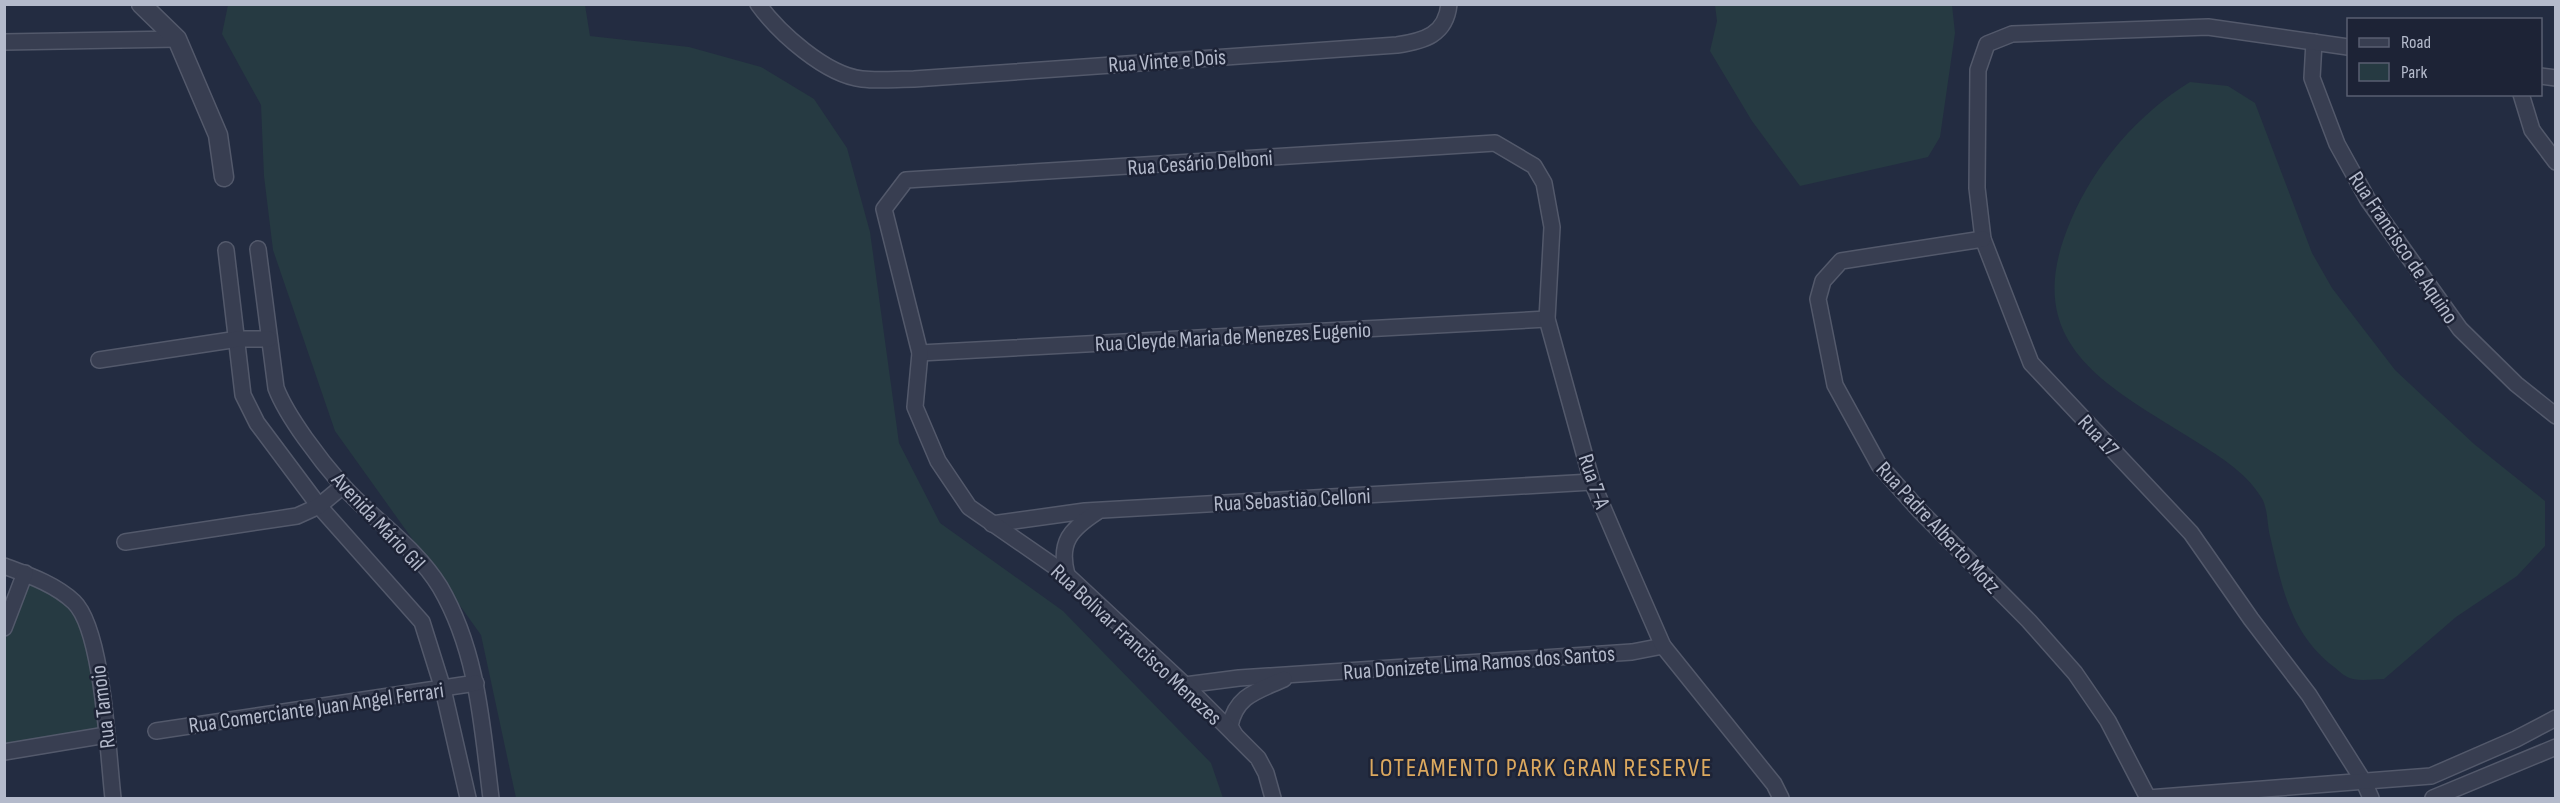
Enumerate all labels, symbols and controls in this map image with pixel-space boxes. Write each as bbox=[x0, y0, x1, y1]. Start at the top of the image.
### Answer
legend bbox=[2347, 18, 2542, 96]
text: Road bbox=[2401, 32, 2431, 53]
street label: Rua Vinte e Dois bbox=[1107, 44, 1227, 79]
text: Park bbox=[2401, 62, 2427, 83]
street label: Rua Cesário Delboni bbox=[1127, 145, 1274, 182]
street label: Rua Francisco de Aquino bbox=[2342, 167, 2464, 329]
street label: Rua Cleyde Maria de Menezes Eugenio bbox=[1094, 317, 1372, 358]
street label: Rua 17 bbox=[2072, 409, 2124, 463]
street label: Rua 7-A bbox=[1572, 451, 1616, 513]
street label: Rua Padre Alberto Motz bbox=[1870, 456, 2006, 600]
street label: Avenida Mário Gil bbox=[325, 466, 430, 577]
street label: Rua Sebastião Celloni bbox=[1213, 483, 1371, 518]
street label: Rua Bolivar Francisco Menezes bbox=[1045, 559, 1227, 731]
street label: Rua Donizete Lima Ramos dos Santos bbox=[1342, 641, 1616, 686]
street label: Rua Tamoio bbox=[85, 664, 122, 750]
street label: Rua Comerciante Juan Angel Ferrari bbox=[187, 677, 445, 740]
district label: LOTEAMENTO PARK GRAN RESERVE bbox=[1369, 753, 1713, 784]

